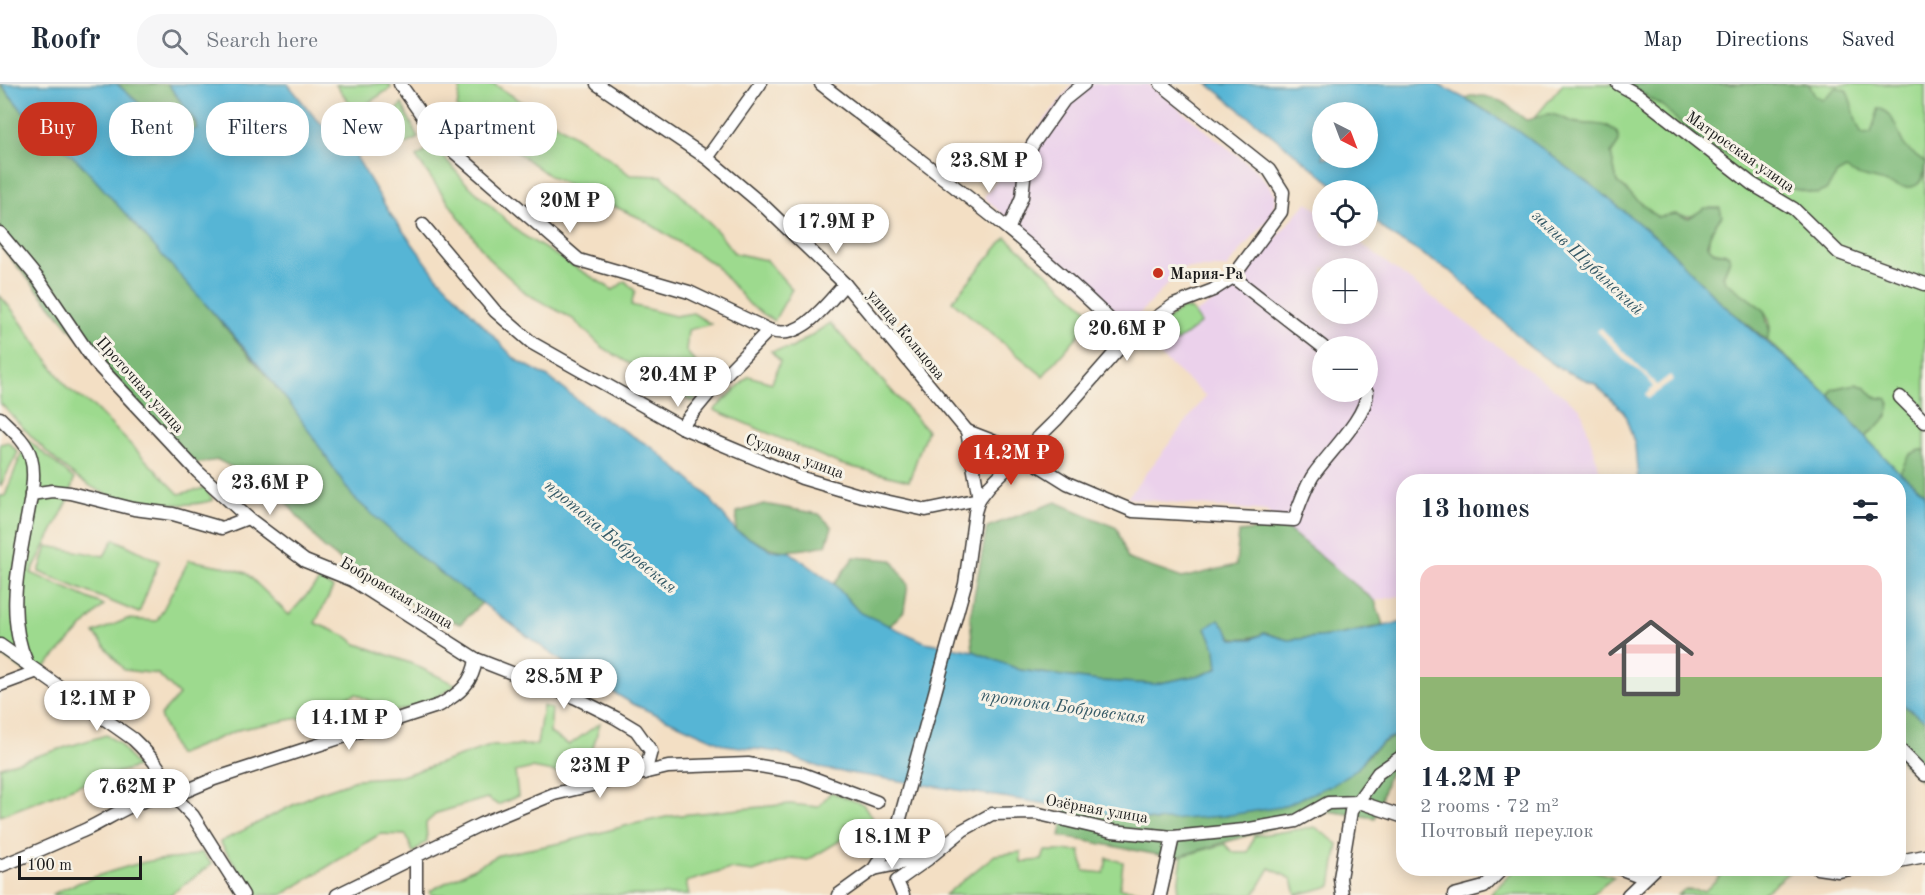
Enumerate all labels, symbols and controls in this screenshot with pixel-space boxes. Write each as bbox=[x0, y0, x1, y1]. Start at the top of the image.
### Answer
search box bbox=[137, 14, 557, 68]
icon: search bbox=[158, 25, 191, 58]
text: Roofr bbox=[30, 27, 101, 55]
text: Search here bbox=[206, 30, 318, 52]
text: Map bbox=[1643, 30, 1682, 51]
text: Directions bbox=[1715, 30, 1809, 51]
text: Saved bbox=[1842, 30, 1895, 51]
chip: Buy bbox=[18, 102, 97, 156]
chip: Rent bbox=[109, 102, 194, 156]
chip: Filters bbox=[206, 102, 309, 156]
chip: New bbox=[321, 102, 405, 156]
chip: Apartment bbox=[417, 102, 557, 156]
north arrow bbox=[1312, 102, 1378, 168]
map controls bbox=[1312, 102, 1378, 402]
street label: Матросская улица bbox=[1683, 109, 1797, 196]
pin: 23.8M ₽ bbox=[934, 143, 1044, 194]
text: 23.8M ₽ bbox=[950, 152, 1028, 172]
button: locate bbox=[1312, 180, 1378, 246]
pin: 20M ₽ bbox=[528, 183, 612, 234]
text: 20M ₽ bbox=[540, 192, 600, 212]
pin: 17.9M ₽ bbox=[781, 204, 891, 255]
water label: залив Шубинский bbox=[1528, 207, 1647, 319]
text: 17.9M ₽ bbox=[797, 213, 875, 233]
button: + bbox=[1312, 258, 1378, 324]
marker: Мария-Ра bbox=[1151, 266, 1165, 280]
place label: Мария-Ра bbox=[1170, 267, 1243, 283]
street label: улица Кольцова bbox=[863, 287, 948, 383]
pin: 20.6M ₽ bbox=[1072, 311, 1182, 362]
text: 20.6M ₽ bbox=[1088, 320, 1166, 340]
street label: Проточная улица bbox=[93, 334, 187, 436]
button: − bbox=[1312, 336, 1378, 402]
pin: 20.4M ₽ bbox=[623, 357, 733, 408]
text: 20.4M ₽ bbox=[639, 366, 717, 386]
street label: Судовая улица bbox=[743, 432, 846, 482]
pin: 14.2M ₽ bbox=[956, 435, 1066, 486]
text: 14.2M ₽ bbox=[972, 444, 1050, 464]
pin: 23.6M ₽ bbox=[215, 465, 325, 516]
text: 23.6M ₽ bbox=[231, 474, 309, 494]
water label: протока Бобровская bbox=[541, 476, 680, 597]
icon: filters bbox=[1849, 494, 1882, 527]
text: 13 homes bbox=[1420, 497, 1529, 523]
street label: Бобровская улица bbox=[337, 555, 455, 633]
icon: home bbox=[1597, 604, 1705, 712]
pin: 28.5M ₽ bbox=[509, 659, 619, 710]
text: 28.5M ₽ bbox=[525, 668, 603, 688]
pin: 12.1M ₽ bbox=[42, 681, 152, 732]
water label: протока Бобровская bbox=[979, 686, 1147, 728]
text: 12.1M ₽ bbox=[58, 690, 136, 710]
pin: 14.1M ₽ bbox=[294, 700, 404, 751]
text: 14.1M ₽ bbox=[310, 709, 388, 729]
pin: 23M ₽ bbox=[558, 748, 642, 799]
text: 23M ₽ bbox=[570, 757, 630, 777]
text: 14.2M ₽ bbox=[1420, 766, 1521, 792]
pin: 7.62M ₽ bbox=[82, 769, 192, 820]
text: 7.62M ₽ bbox=[98, 778, 176, 798]
street label: Озёрная улица bbox=[1044, 793, 1149, 827]
text: 2 rooms · 72 m² bbox=[1420, 797, 1559, 817]
pin: 18.1M ₽ bbox=[837, 819, 947, 870]
text: Почтовый переулок bbox=[1420, 822, 1593, 842]
text: 18.1M ₽ bbox=[853, 828, 931, 848]
scale bar bbox=[18, 853, 142, 880]
text: 100 m bbox=[27, 858, 72, 874]

